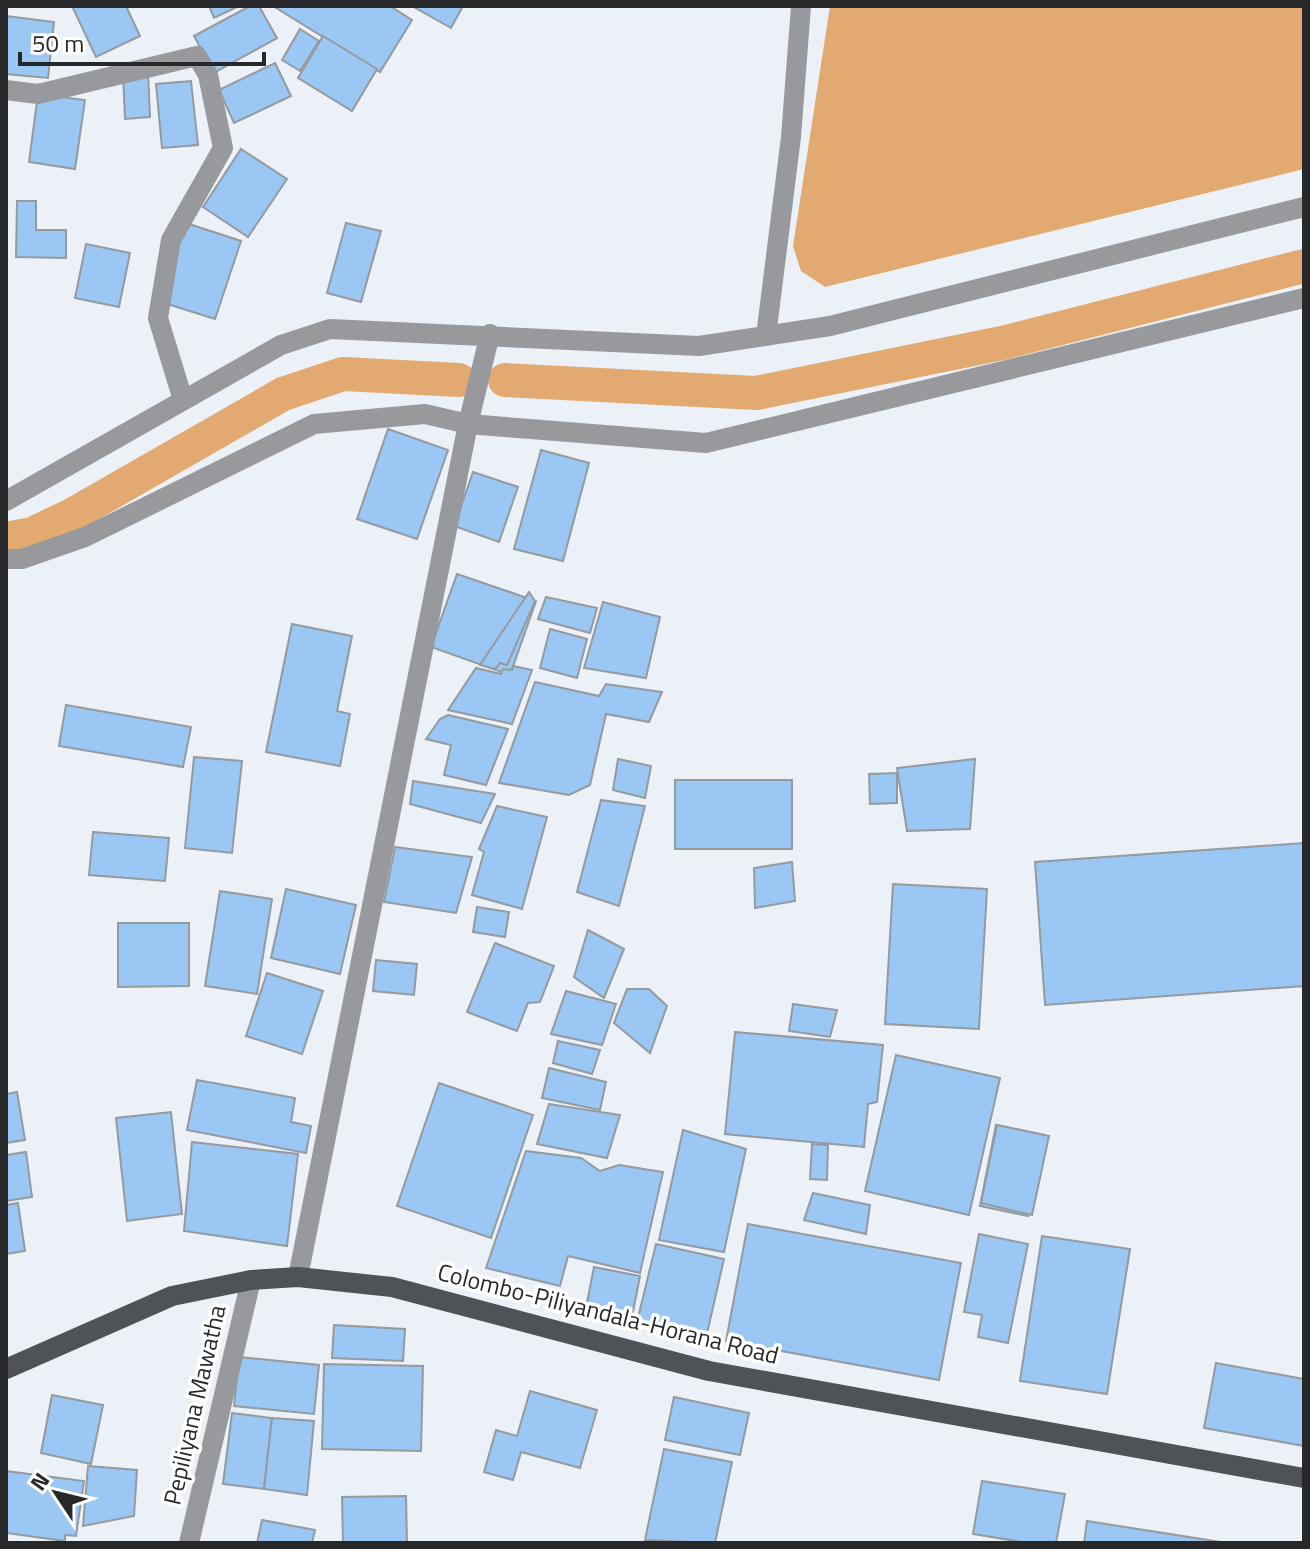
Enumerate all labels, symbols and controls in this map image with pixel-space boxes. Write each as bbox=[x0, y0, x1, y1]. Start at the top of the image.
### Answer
scale bar bbox=[20, 16, 264, 66]
text: 50 m bbox=[32, 25, 84, 61]
street label: Colombo-Piliyandala-Horana Road bbox=[434, 1253, 782, 1373]
street label: Pepiliyana Mawatha bbox=[154, 1301, 235, 1508]
north arrow bbox=[16, 1453, 96, 1533]
text: N bbox=[21, 1466, 58, 1498]

